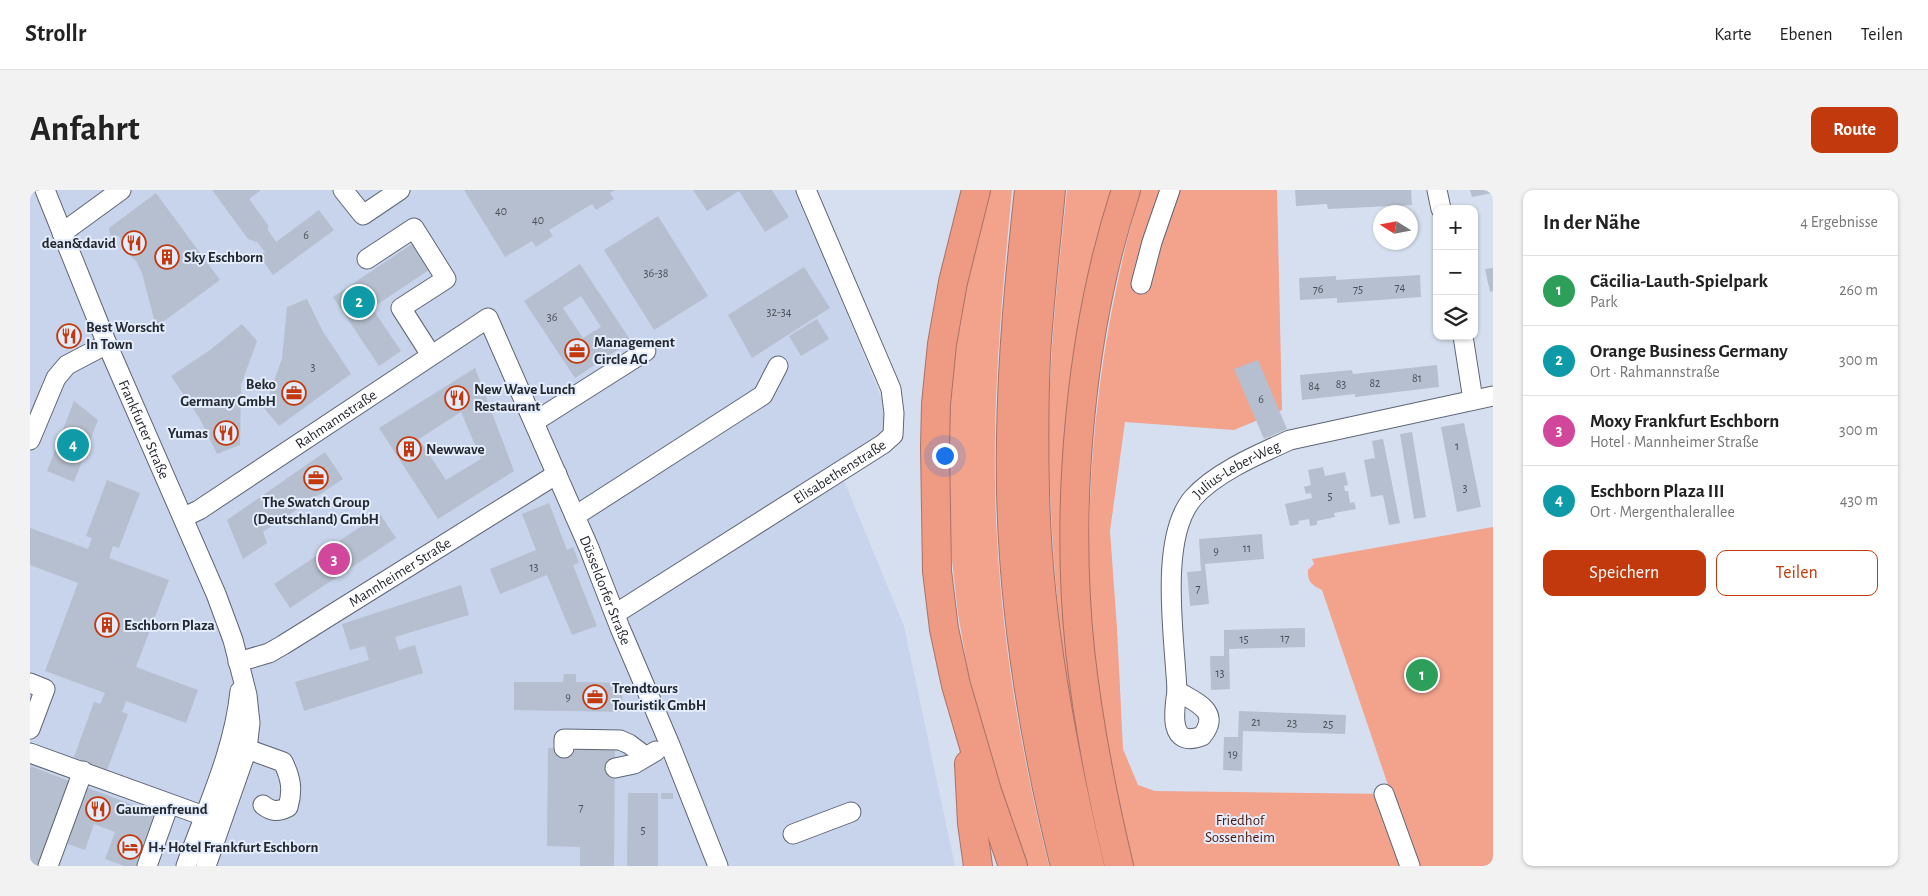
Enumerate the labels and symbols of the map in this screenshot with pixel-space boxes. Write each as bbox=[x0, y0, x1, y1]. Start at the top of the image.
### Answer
house number: 40 bbox=[495, 205, 507, 217]
north arrow bbox=[1373, 205, 1418, 250]
house number: 40 bbox=[532, 214, 544, 226]
house number: 6 bbox=[303, 229, 309, 241]
restaurant icon: dean&david bbox=[121, 230, 147, 256]
place label: dean&david bbox=[42, 236, 116, 251]
building icon: Sky Eschborn bbox=[154, 244, 180, 270]
place label: Sky Eschborn bbox=[184, 250, 263, 265]
house number: 36-38 bbox=[644, 267, 669, 279]
house number: 74 bbox=[1395, 281, 1406, 293]
pin: 2 bbox=[343, 283, 375, 321]
house number: 76 bbox=[1313, 283, 1324, 295]
house number: 75 bbox=[1353, 283, 1363, 295]
house number: 32-34 bbox=[767, 306, 792, 318]
house number: 36 bbox=[547, 311, 558, 323]
place label: Best Worscht In Town bbox=[86, 320, 165, 352]
restaurant icon: Best Worscht In Town bbox=[56, 323, 82, 349]
place label: Management Circle AG bbox=[594, 335, 675, 367]
office icon: Management Circle AG bbox=[564, 338, 590, 364]
house number: 3 bbox=[311, 361, 316, 373]
house number: 81 bbox=[1412, 372, 1422, 384]
place label: Beko Germany GmbH bbox=[180, 377, 276, 409]
house number: 82 bbox=[1369, 377, 1381, 389]
street label: Frankfurter Straße bbox=[116, 378, 172, 481]
house number: 83 bbox=[1336, 378, 1346, 390]
office icon: Beko Germany GmbH bbox=[281, 380, 307, 406]
house number: 84 bbox=[1308, 380, 1320, 392]
place label: New Wave Lunch Restaurant bbox=[474, 382, 575, 414]
restaurant icon: New Wave Lunch Restaurant bbox=[444, 385, 470, 411]
street label: Rahmannstraße bbox=[293, 387, 380, 452]
house number: 6 bbox=[1258, 393, 1264, 405]
restaurant icon: Yumas bbox=[213, 420, 239, 446]
pin: 4 bbox=[57, 426, 89, 464]
place label: Yumas bbox=[168, 426, 208, 441]
building icon: Newwave bbox=[396, 436, 422, 462]
street label: Elisabethenstraße bbox=[791, 437, 889, 507]
street label: Julius-Leber-Weg bbox=[1190, 438, 1283, 501]
house number: 1 bbox=[1455, 440, 1459, 452]
place label: Newwave bbox=[426, 442, 485, 457]
your location bbox=[932, 443, 958, 469]
office icon: The Swatch Group (Deutschland) GmbH bbox=[303, 465, 329, 491]
house number: 3 bbox=[1463, 482, 1468, 494]
house number: 5 bbox=[1327, 490, 1333, 502]
place label: The Swatch Group (Deutschland) GmbH bbox=[253, 495, 379, 527]
street label: Düsseldorfer Straße bbox=[577, 533, 633, 647]
street label: Mannheimer Straße bbox=[346, 535, 454, 610]
pin: 3 bbox=[318, 540, 350, 578]
house number: 11 bbox=[1243, 542, 1251, 554]
house number: 9 bbox=[1213, 545, 1219, 557]
house number: 13 bbox=[529, 561, 539, 573]
house number: 7 bbox=[1195, 582, 1201, 594]
building icon: Eschborn Plaza bbox=[94, 612, 120, 638]
place label: Eschborn Plaza bbox=[124, 618, 215, 633]
house number: 17 bbox=[1280, 632, 1290, 644]
house number: 15 bbox=[1239, 633, 1249, 645]
pin: 1 bbox=[1406, 656, 1438, 694]
house number: 13 bbox=[1215, 667, 1225, 679]
place label: Trendtours Touristik GmbH bbox=[612, 681, 706, 713]
office icon: Trendtours Touristik GmbH bbox=[582, 684, 608, 710]
house number: 9 bbox=[565, 691, 571, 703]
house number: 21 bbox=[1251, 716, 1261, 728]
house number: 23 bbox=[1287, 717, 1297, 729]
house number: 25 bbox=[1323, 718, 1333, 730]
house number: 19 bbox=[1228, 748, 1238, 760]
restaurant icon: Gaumenfreund bbox=[85, 796, 111, 822]
house number: 7 bbox=[578, 801, 584, 813]
place label: Gaumenfreund bbox=[116, 802, 208, 817]
park label: Friedhof Sossenheim bbox=[1205, 813, 1275, 845]
house number: 5 bbox=[640, 824, 646, 836]
hotel icon: H+ Hotel Frankfurt Eschborn bbox=[117, 834, 143, 860]
place label: H+ Hotel Frankfurt Eschborn bbox=[148, 840, 318, 855]

